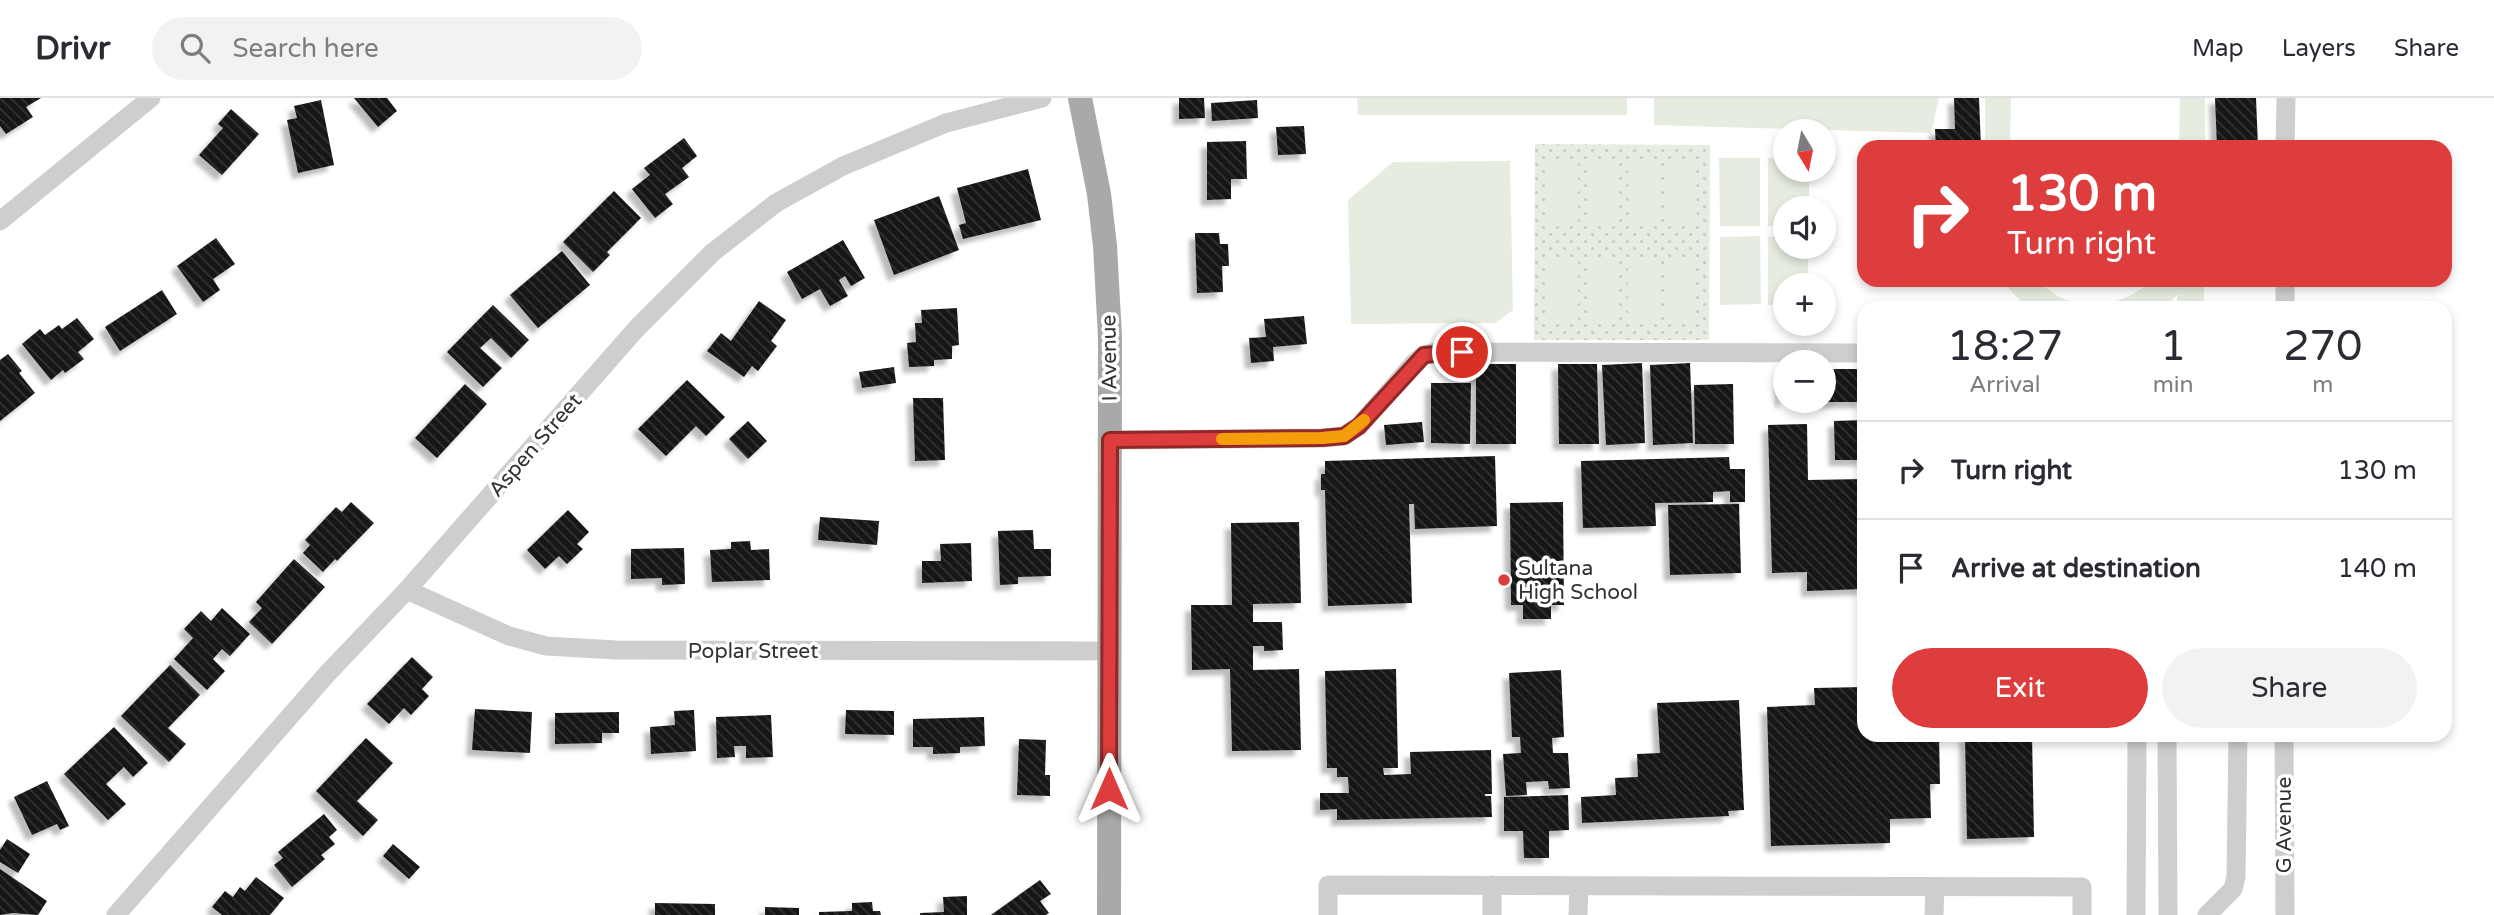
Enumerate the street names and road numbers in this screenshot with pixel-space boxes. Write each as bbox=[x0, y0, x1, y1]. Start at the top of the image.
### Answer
street label: I Avenue bbox=[1096, 314, 1123, 402]
street label: Aspen Street bbox=[484, 388, 587, 502]
street label: Poplar Street bbox=[688, 639, 818, 664]
street label: G Avenue bbox=[2272, 777, 2297, 873]

